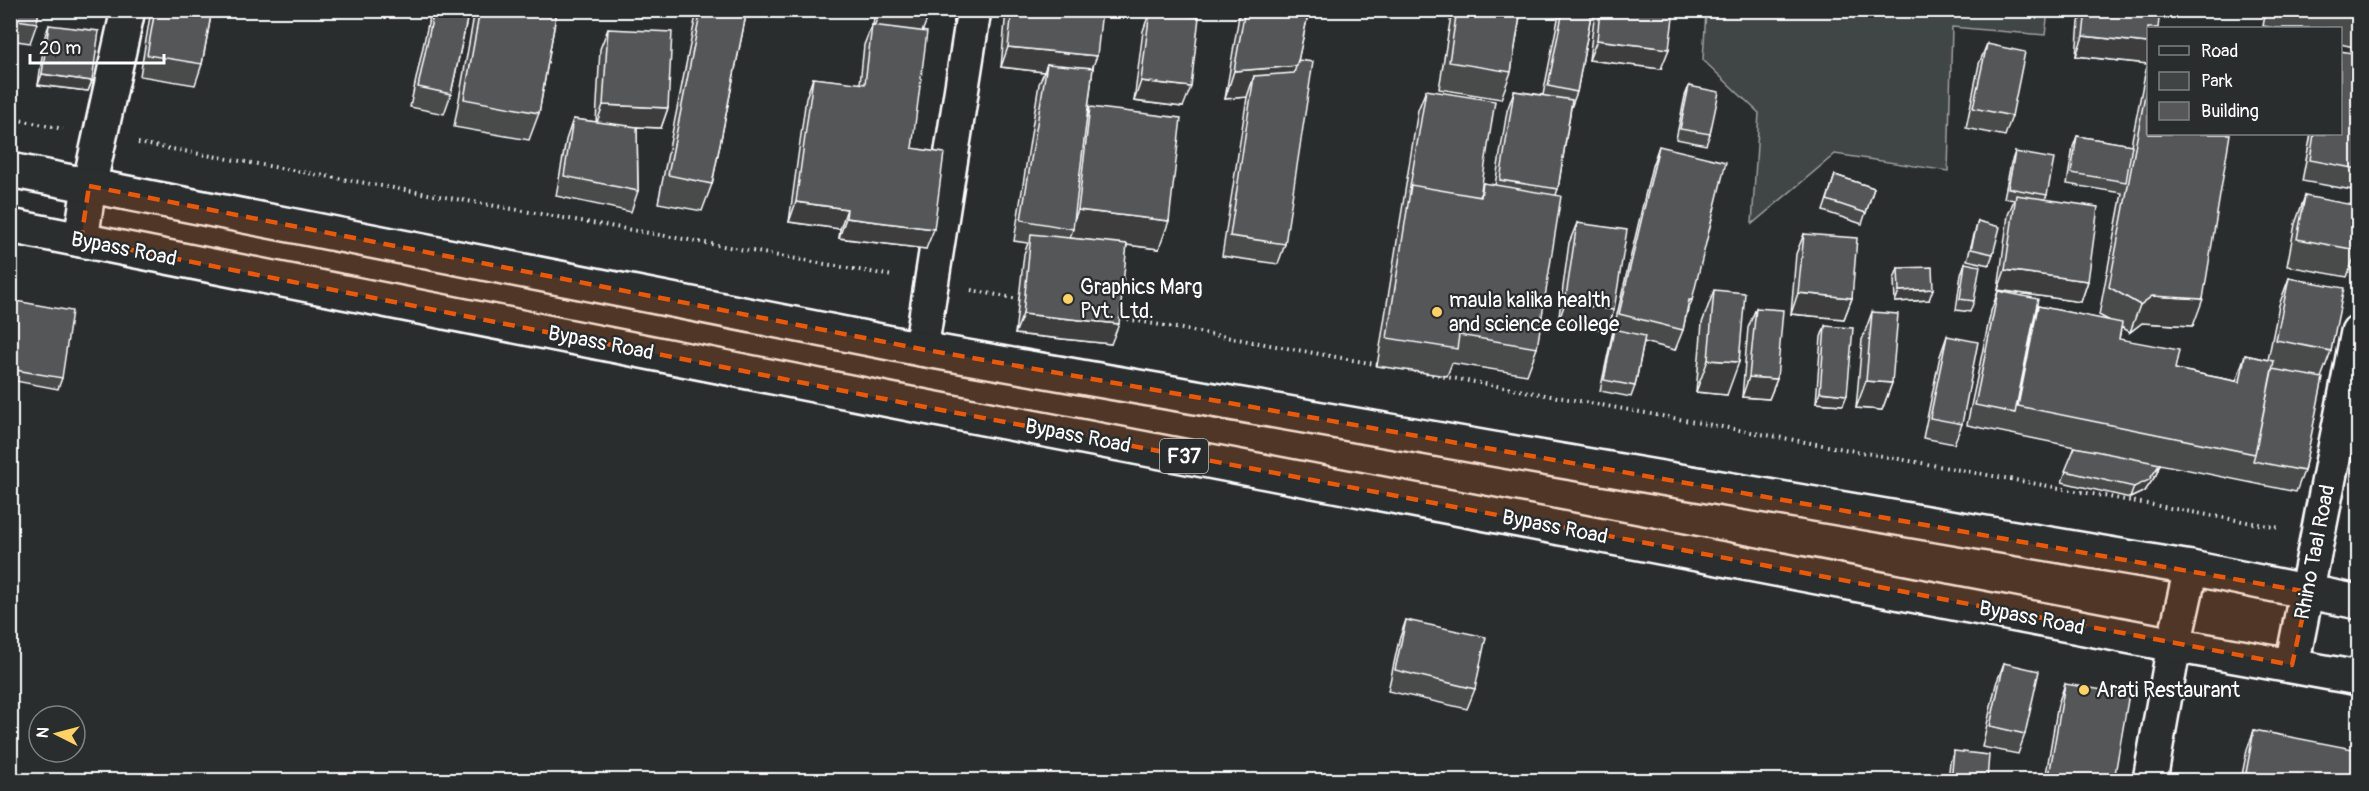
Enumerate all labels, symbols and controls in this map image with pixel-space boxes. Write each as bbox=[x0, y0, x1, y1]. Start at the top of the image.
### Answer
scale bar bbox=[30, 27, 164, 65]
legend bbox=[2147, 27, 2342, 135]
text: 20 m bbox=[39, 37, 81, 60]
text: Road bbox=[2201, 40, 2238, 63]
text: Park bbox=[2201, 70, 2233, 93]
text: Building bbox=[2201, 100, 2259, 123]
street label: Bypass Road bbox=[69, 226, 179, 272]
place label: Graphics Marg Pvt. Ltd. bbox=[1080, 274, 1202, 325]
place label: maula kalika health and science college bbox=[1449, 287, 1620, 338]
marker: Graphics Marg Pvt. Ltd. bbox=[1061, 292, 1075, 306]
marker: maula kalika health and science college bbox=[1430, 305, 1444, 319]
street label: Bypass Road bbox=[546, 320, 656, 366]
street label: Bypass Road bbox=[1023, 413, 1133, 459]
road number: F37 bbox=[1160, 439, 1208, 473]
street label: Rhino Taal Road bbox=[2289, 482, 2341, 622]
street label: Bypass Road bbox=[1500, 504, 1610, 550]
street label: Bypass Road bbox=[1977, 595, 2087, 641]
place label: Arati Restaurant bbox=[2096, 677, 2241, 704]
marker: Arati Restaurant bbox=[2077, 683, 2091, 697]
north arrow bbox=[27, 704, 87, 764]
text: N bbox=[33, 726, 54, 739]

